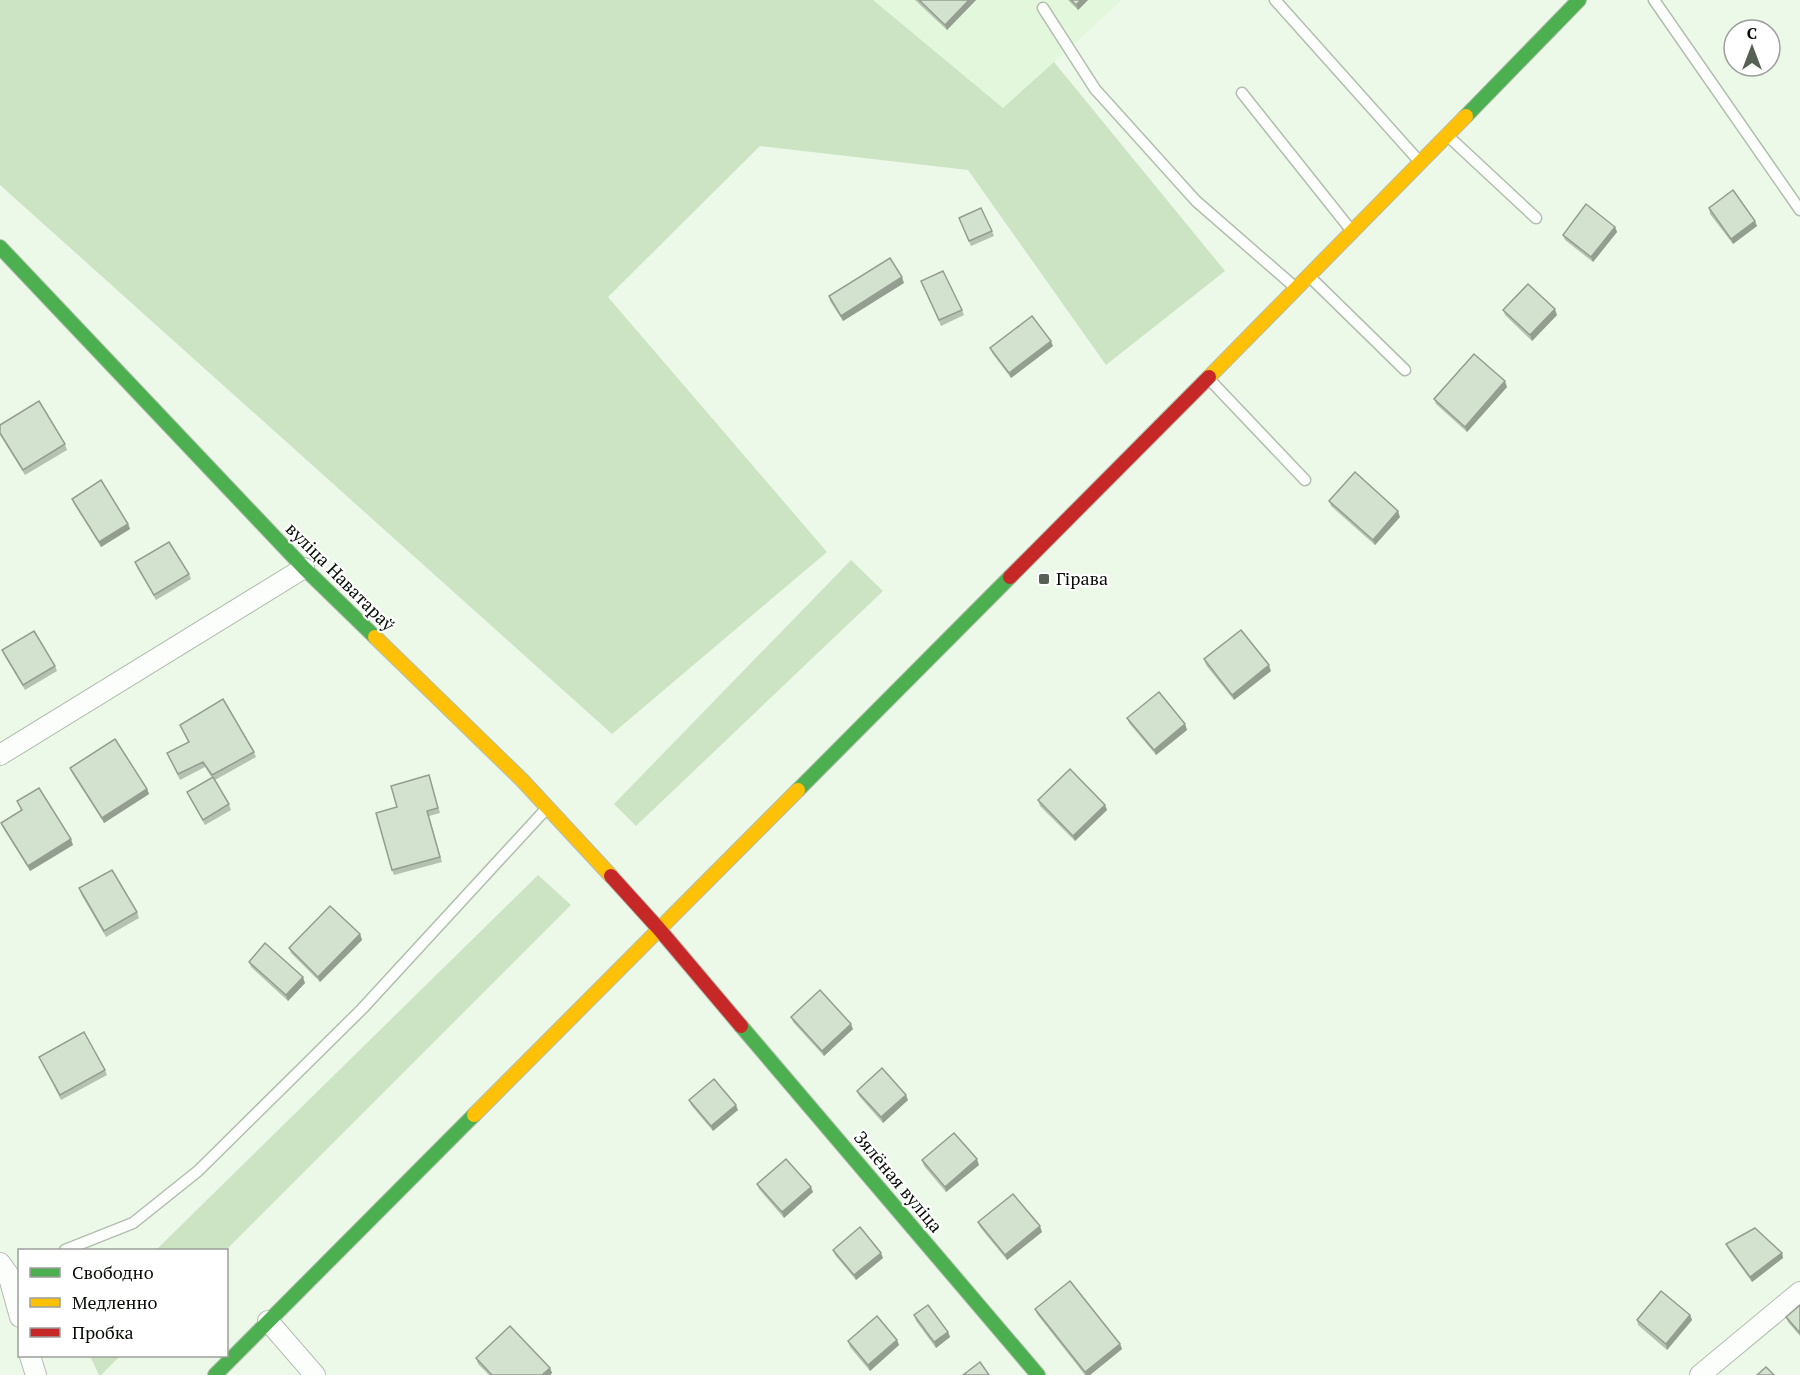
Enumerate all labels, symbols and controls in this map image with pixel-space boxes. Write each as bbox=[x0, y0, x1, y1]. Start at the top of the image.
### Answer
north arrow bbox=[1722, 18, 1782, 78]
text: С bbox=[1747, 22, 1757, 44]
street label: вуліца Наватараў bbox=[281, 517, 401, 637]
place label: Гірава bbox=[1056, 566, 1108, 590]
marker: Гірава bbox=[1037, 572, 1051, 586]
street label: Зялёная вуліца bbox=[849, 1125, 948, 1237]
legend bbox=[18, 1249, 228, 1357]
text: Свободно bbox=[72, 1260, 154, 1284]
text: Медленно bbox=[72, 1290, 158, 1314]
text: Пробка bbox=[72, 1320, 134, 1344]

